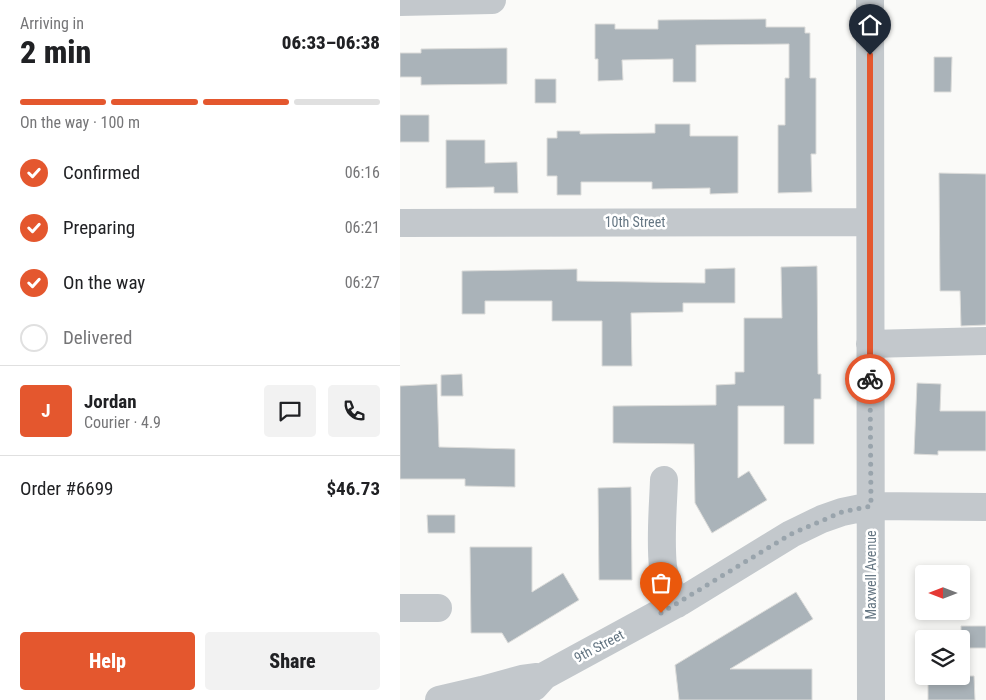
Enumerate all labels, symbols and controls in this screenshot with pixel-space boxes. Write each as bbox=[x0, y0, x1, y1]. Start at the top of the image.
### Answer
pin bbox=[849, 4, 891, 55]
icon: home bbox=[856, 11, 884, 39]
text: Arriving in bbox=[20, 14, 84, 33]
text: 06:33–06:38 bbox=[282, 31, 380, 54]
text: 2 min bbox=[20, 33, 91, 71]
text: On the way · 100 m bbox=[20, 113, 140, 132]
icon: check bbox=[20, 159, 48, 187]
text: Confirmed bbox=[63, 161, 140, 184]
text: 06:16 bbox=[345, 163, 380, 182]
icon: check bbox=[20, 214, 48, 242]
street label: 10th Street bbox=[605, 214, 665, 230]
text: Preparing bbox=[63, 216, 135, 239]
text: 06:21 bbox=[345, 218, 380, 237]
icon: check bbox=[20, 269, 48, 297]
text: On the way bbox=[63, 271, 145, 294]
text: 06:27 bbox=[345, 273, 380, 292]
text: Delivered bbox=[63, 326, 132, 349]
courier bbox=[845, 354, 895, 404]
icon: bike bbox=[856, 365, 884, 393]
button: chat bbox=[264, 385, 316, 437]
button: phone bbox=[328, 385, 380, 437]
text: Jordan bbox=[84, 390, 137, 413]
text: J bbox=[41, 399, 51, 422]
text: Courier · 4.9 bbox=[84, 413, 161, 432]
text: Order #6699 bbox=[20, 477, 113, 500]
text: $46.73 bbox=[326, 477, 380, 500]
street label: Maxwell Avenue bbox=[863, 530, 879, 620]
pin bbox=[640, 562, 682, 613]
north arrow bbox=[915, 565, 970, 620]
map controls bbox=[915, 565, 970, 685]
icon: bag bbox=[647, 569, 675, 597]
street label: 9th Street bbox=[571, 626, 627, 666]
button: layers bbox=[915, 630, 970, 685]
button: Help bbox=[20, 632, 195, 690]
button: Share bbox=[205, 632, 380, 690]

